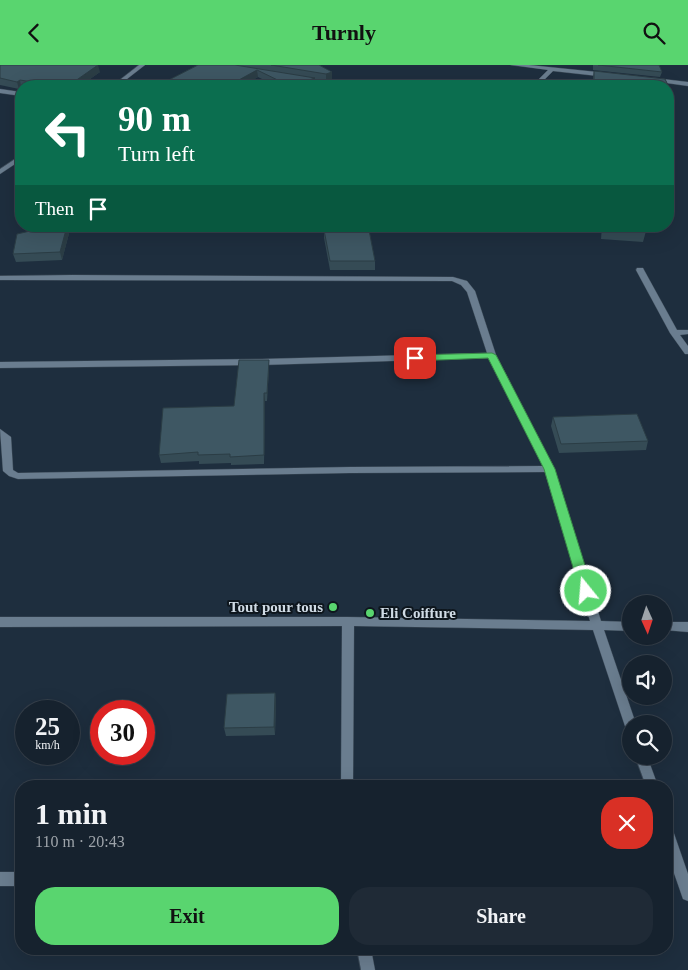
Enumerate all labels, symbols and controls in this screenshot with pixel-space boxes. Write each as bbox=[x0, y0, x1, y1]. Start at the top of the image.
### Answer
icon: back bbox=[20, 19, 48, 47]
icon: search bbox=[640, 19, 668, 47]
text: Turnly bbox=[312, 20, 376, 45]
icon: left bbox=[35, 100, 100, 165]
text: 90 m bbox=[118, 100, 191, 139]
text: Turn left bbox=[118, 141, 195, 166]
icon: arrive bbox=[84, 195, 112, 223]
text: Then bbox=[35, 198, 74, 219]
pin bbox=[394, 337, 436, 379]
icon: arrive bbox=[401, 344, 429, 372]
position arrow bbox=[559, 564, 611, 616]
north arrow bbox=[622, 595, 672, 645]
map controls bbox=[622, 595, 672, 765]
place label: Tout pour tous bbox=[229, 599, 323, 615]
marker: Tout pour tous bbox=[327, 601, 339, 613]
place label: Eli Coiffure bbox=[380, 605, 456, 621]
marker: Eli Coiffure bbox=[364, 607, 376, 619]
button: sound bbox=[622, 655, 672, 705]
speed limit sign: 30 bbox=[90, 700, 155, 765]
text: 25 bbox=[35, 713, 60, 740]
button: search bbox=[622, 715, 672, 765]
text: km/h bbox=[35, 738, 60, 752]
text: 1 min bbox=[35, 797, 108, 830]
button: close bbox=[601, 797, 653, 849]
text: 110 m · 20:43 bbox=[35, 833, 125, 850]
button: Exit bbox=[35, 887, 339, 945]
button: Share bbox=[349, 887, 653, 945]

